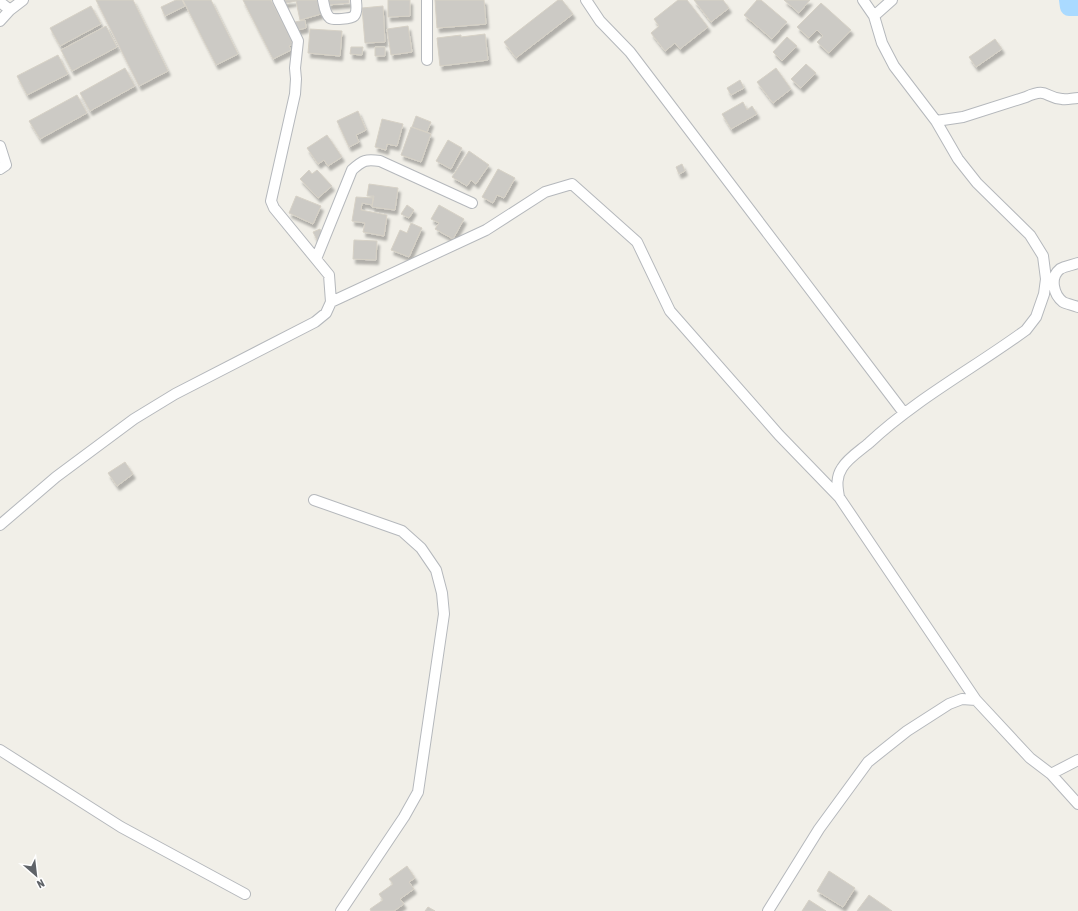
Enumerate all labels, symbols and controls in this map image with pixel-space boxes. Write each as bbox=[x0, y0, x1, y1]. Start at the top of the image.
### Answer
north arrow bbox=[16, 855, 56, 895]
text: N bbox=[35, 877, 46, 891]

